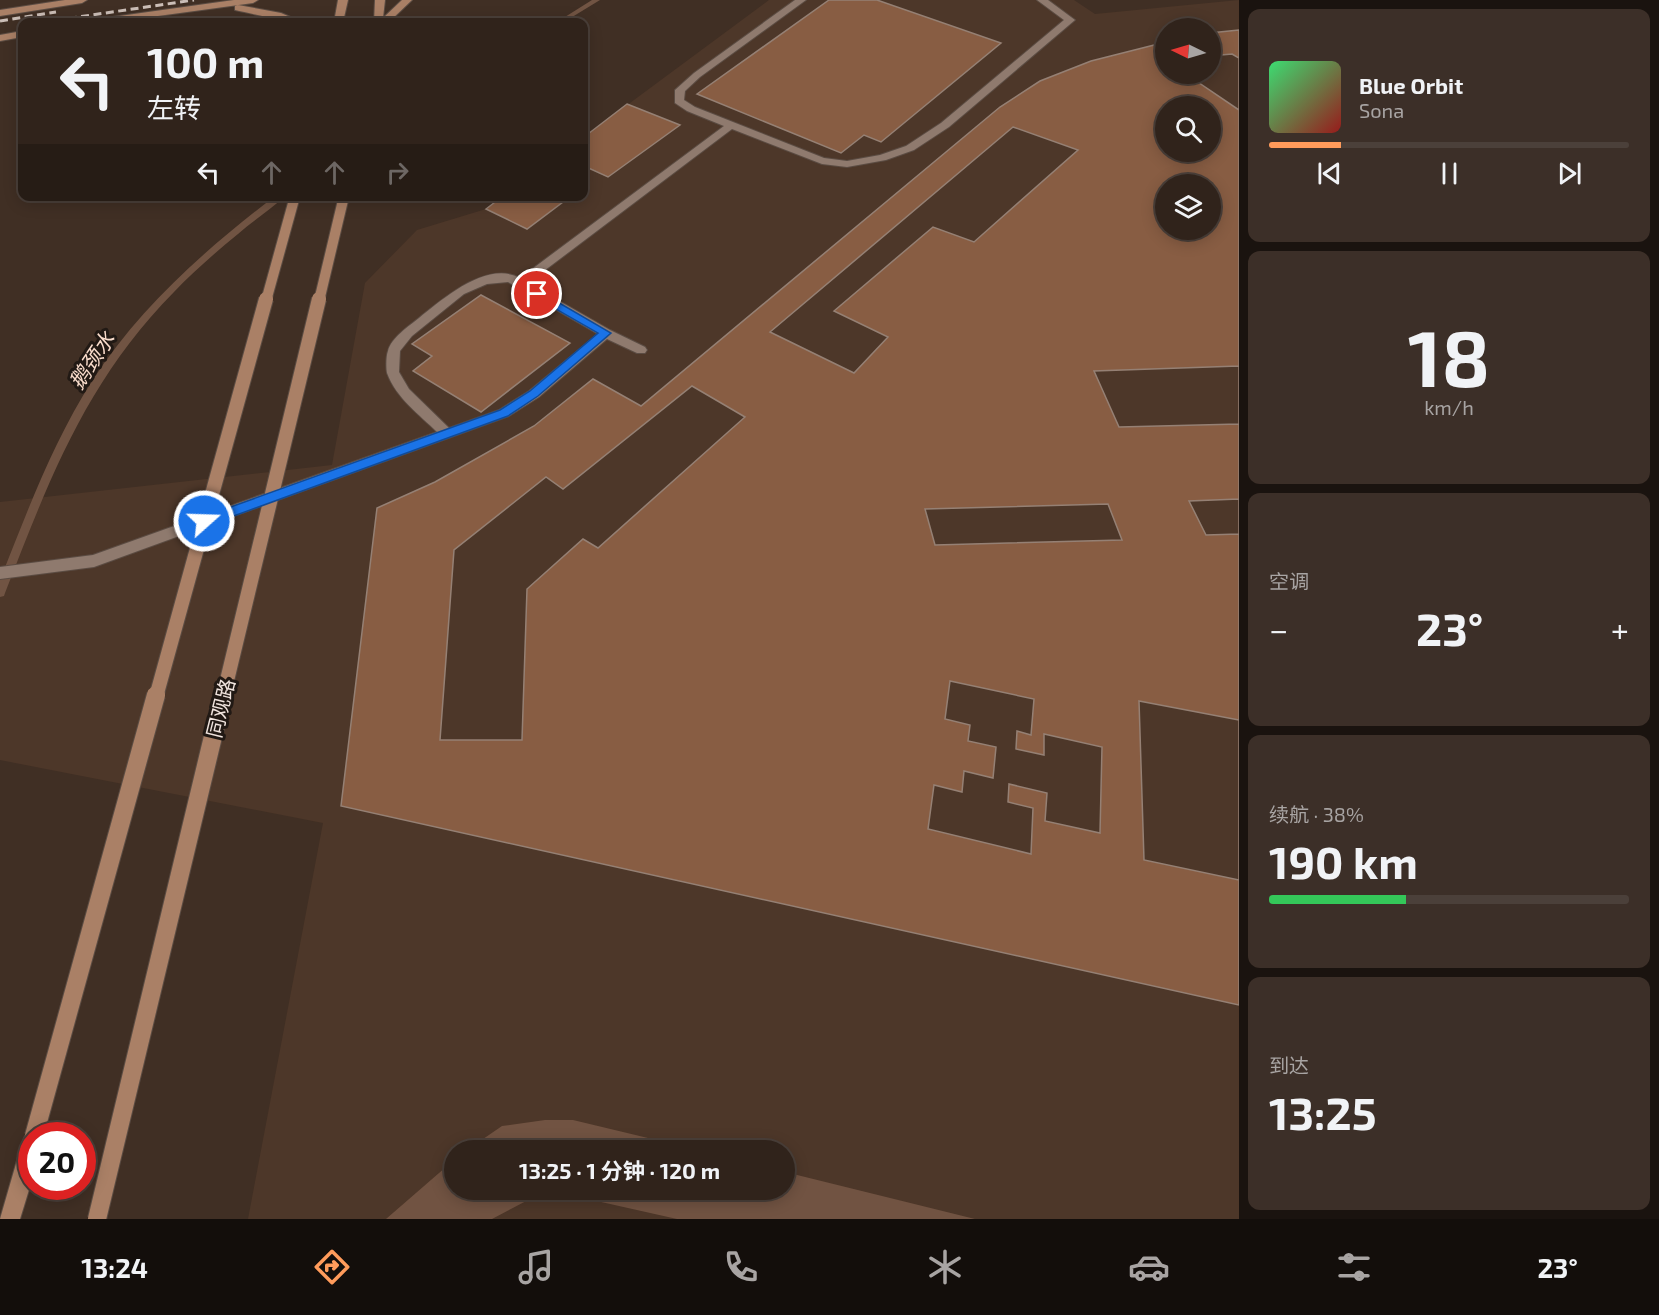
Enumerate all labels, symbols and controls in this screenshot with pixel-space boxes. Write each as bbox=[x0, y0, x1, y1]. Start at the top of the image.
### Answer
north arrow bbox=[1155, 18, 1221, 84]
map controls bbox=[1155, 18, 1221, 240]
text: 100 m bbox=[147, 36, 264, 86]
icon: left bbox=[48, 42, 126, 120]
text: Blue Orbit bbox=[1359, 72, 1463, 98]
text: 左转 bbox=[147, 91, 201, 123]
button: search bbox=[1155, 96, 1221, 162]
text: Sona bbox=[1359, 98, 1404, 122]
icon: left bbox=[192, 156, 225, 189]
icon: ahead bbox=[255, 156, 288, 189]
icon: ahead bbox=[318, 156, 351, 189]
icon: right bbox=[381, 156, 414, 189]
icon: previous bbox=[1313, 157, 1346, 190]
icon: pause bbox=[1433, 157, 1466, 190]
icon: next bbox=[1553, 157, 1586, 190]
button: layers bbox=[1155, 174, 1221, 240]
pin bbox=[511, 268, 562, 319]
icon: arrive bbox=[520, 277, 553, 310]
text: 18 bbox=[1408, 309, 1490, 403]
water label: 鹅颈水 bbox=[63, 326, 120, 393]
text: km/h bbox=[1424, 395, 1474, 419]
position arrow bbox=[172, 489, 236, 553]
text: 空调 bbox=[1269, 569, 1309, 593]
text: 23° bbox=[1416, 601, 1483, 655]
text: − bbox=[1269, 609, 1288, 649]
text: + bbox=[1611, 609, 1629, 649]
street label: 同观路 bbox=[201, 676, 239, 740]
text: 续航 · 38% bbox=[1269, 802, 1364, 826]
text: 190 km bbox=[1269, 834, 1418, 888]
text: 到达 bbox=[1269, 1053, 1309, 1077]
text: 13:25 bbox=[1269, 1085, 1377, 1139]
speed limit sign: 20 bbox=[18, 1122, 96, 1200]
text: 13:25 · 1 分钟 · 120 m bbox=[519, 1157, 720, 1183]
icon: directions bbox=[311, 1246, 353, 1288]
icon: music bbox=[515, 1246, 557, 1288]
icon: phone bbox=[720, 1246, 762, 1288]
icon: climate bbox=[924, 1246, 966, 1288]
icon: car bbox=[1128, 1246, 1170, 1288]
icon: filters bbox=[1333, 1246, 1375, 1288]
text: 13:24 bbox=[81, 1251, 148, 1283]
text: 23° bbox=[1537, 1251, 1578, 1283]

